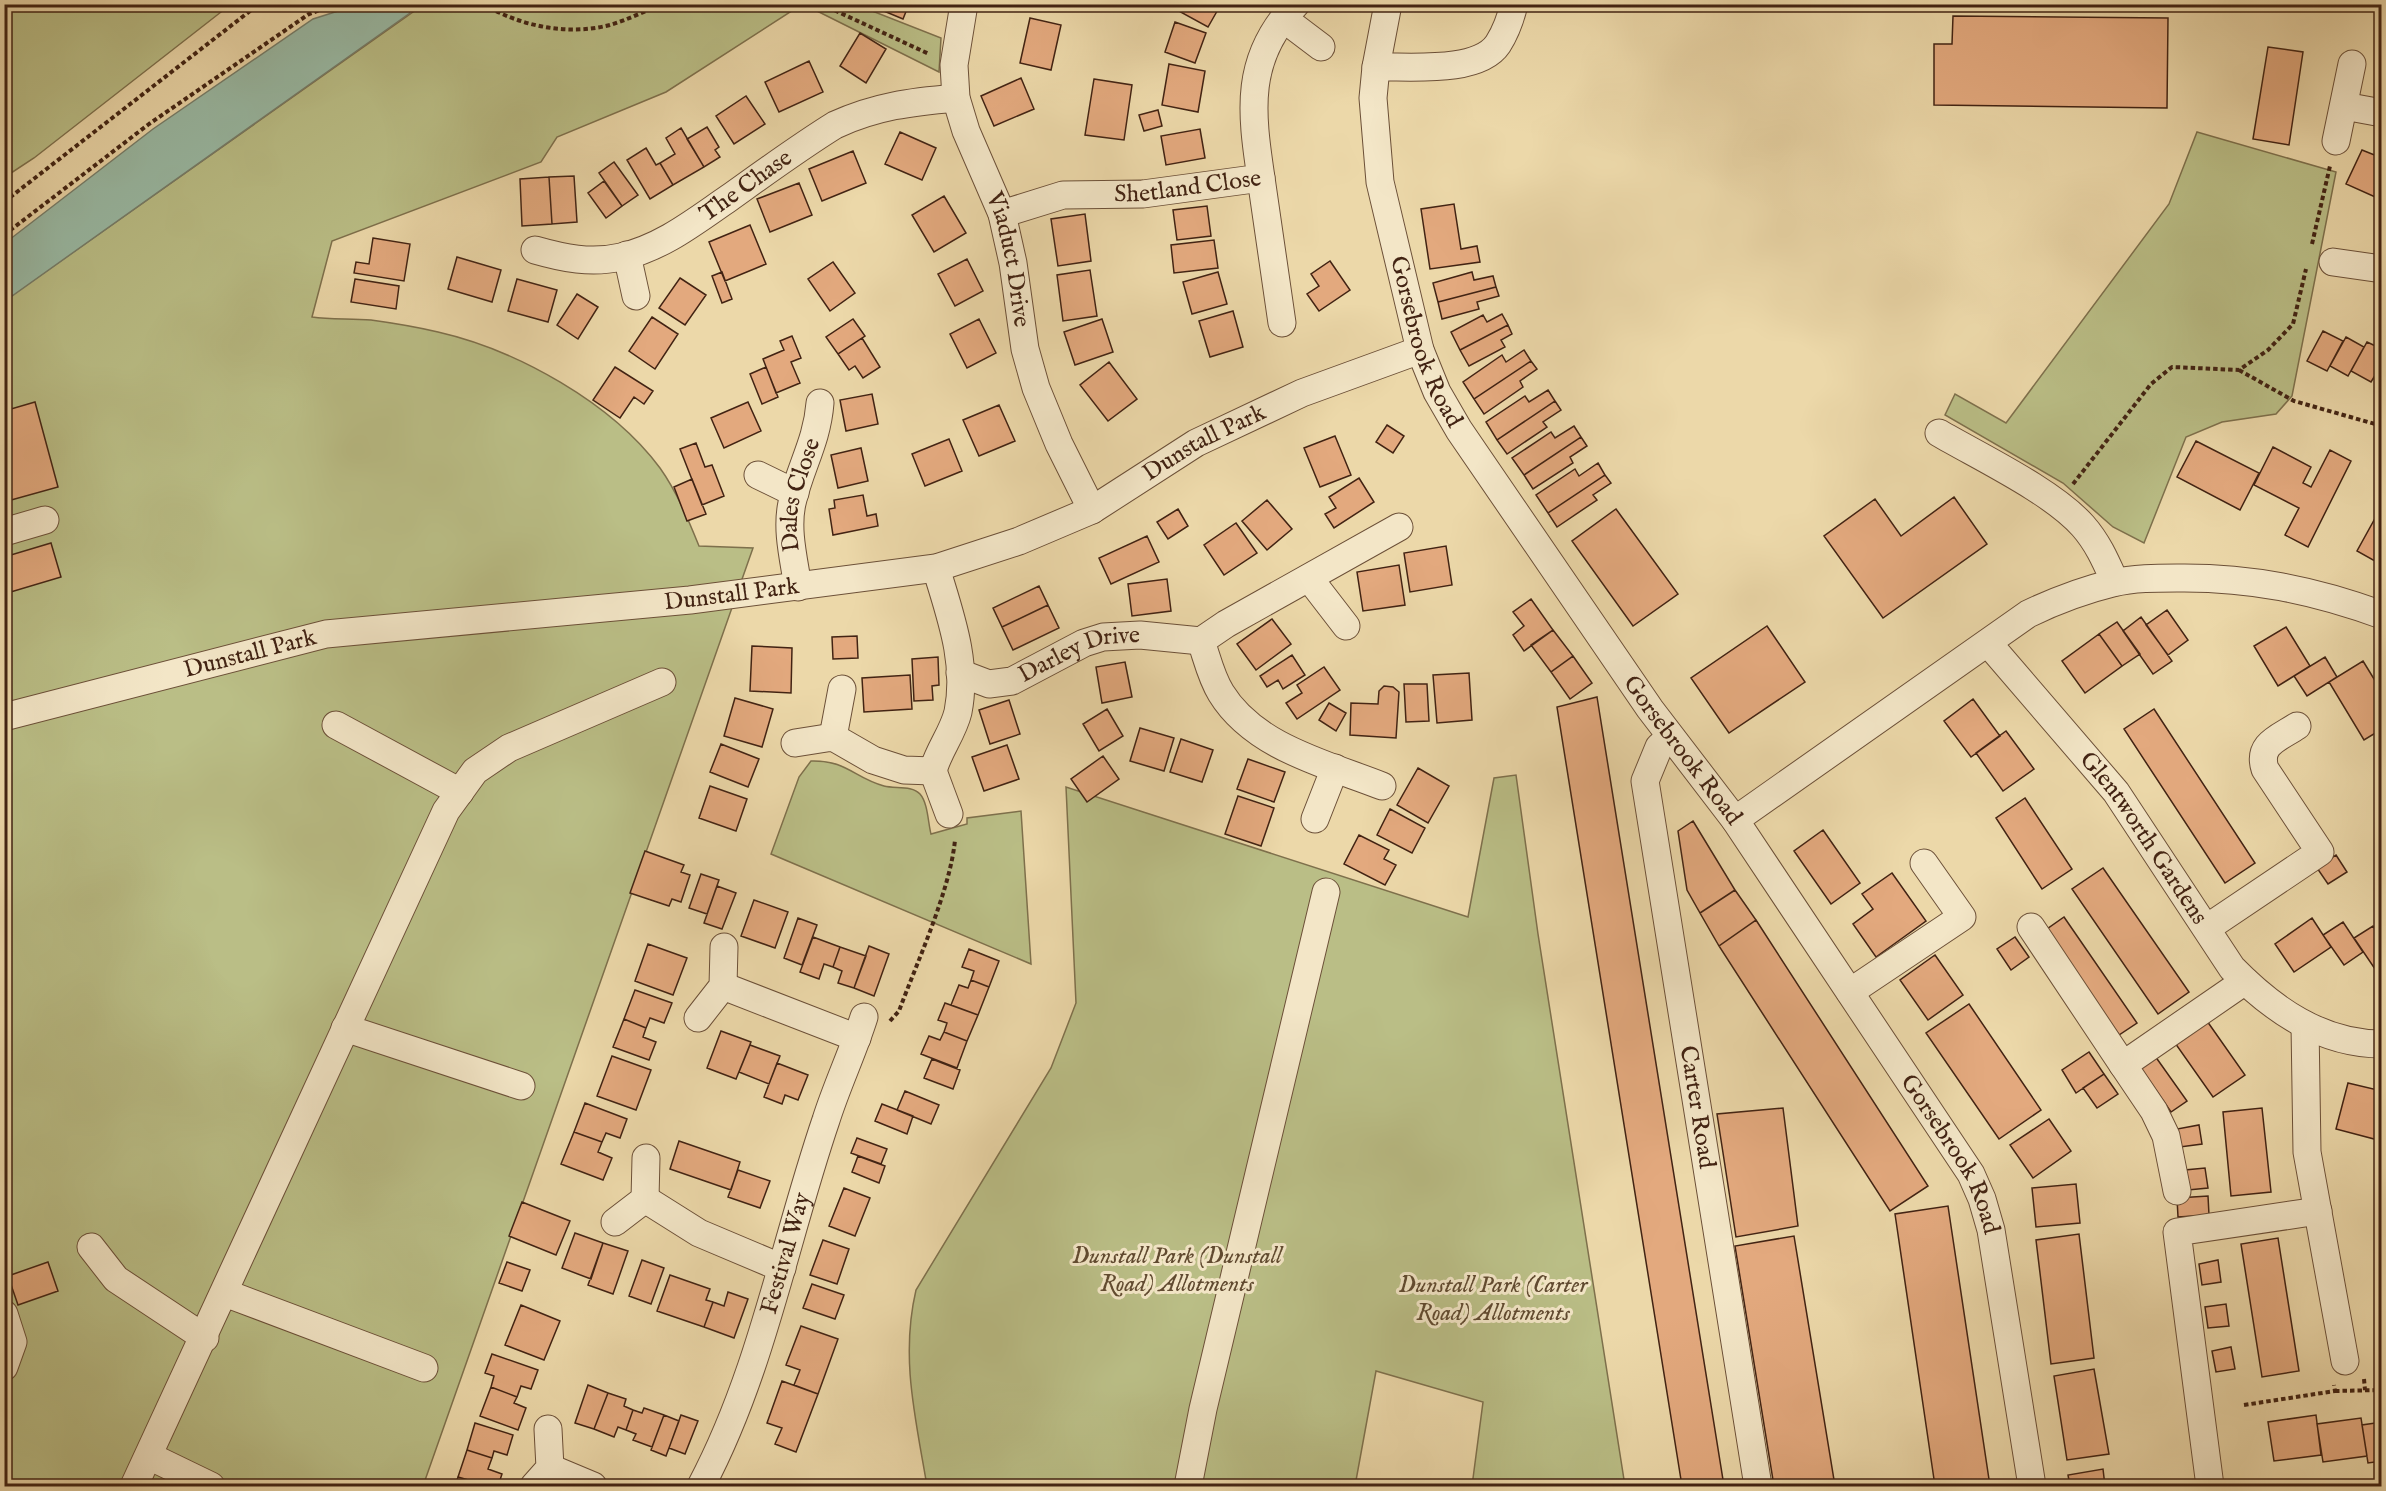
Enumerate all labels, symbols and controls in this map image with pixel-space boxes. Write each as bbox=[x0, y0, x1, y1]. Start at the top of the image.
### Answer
street label: The Chase bbox=[694, 142, 798, 229]
street label: Shetland Close bbox=[1114, 163, 1263, 210]
street label: Viaduct Drive bbox=[978, 186, 1037, 329]
street label: Gorsebrook Road bbox=[1383, 253, 1470, 433]
street label: Dunstall Park bbox=[1137, 397, 1271, 489]
street label: Dales Close bbox=[774, 434, 828, 554]
street label: Dunstall Park bbox=[663, 570, 801, 618]
street label: Darley Drive bbox=[1013, 620, 1141, 690]
street label: Dunstall Park bbox=[180, 622, 320, 686]
street label: Gorsebrook Road bbox=[1616, 669, 1749, 832]
street label: Glentworth Gardens bbox=[2073, 745, 2215, 931]
street label: Carter Road bbox=[1672, 1044, 1722, 1171]
street label: Gorsebrook Road bbox=[1893, 1068, 2007, 1238]
street label: Festival Way bbox=[754, 1189, 818, 1318]
park label: Dunstall Park (Dunstall Road) Allotments bbox=[1072, 1241, 1284, 1300]
park label: Dunstall Park (Carter Road) Allotments bbox=[1399, 1270, 1589, 1329]

